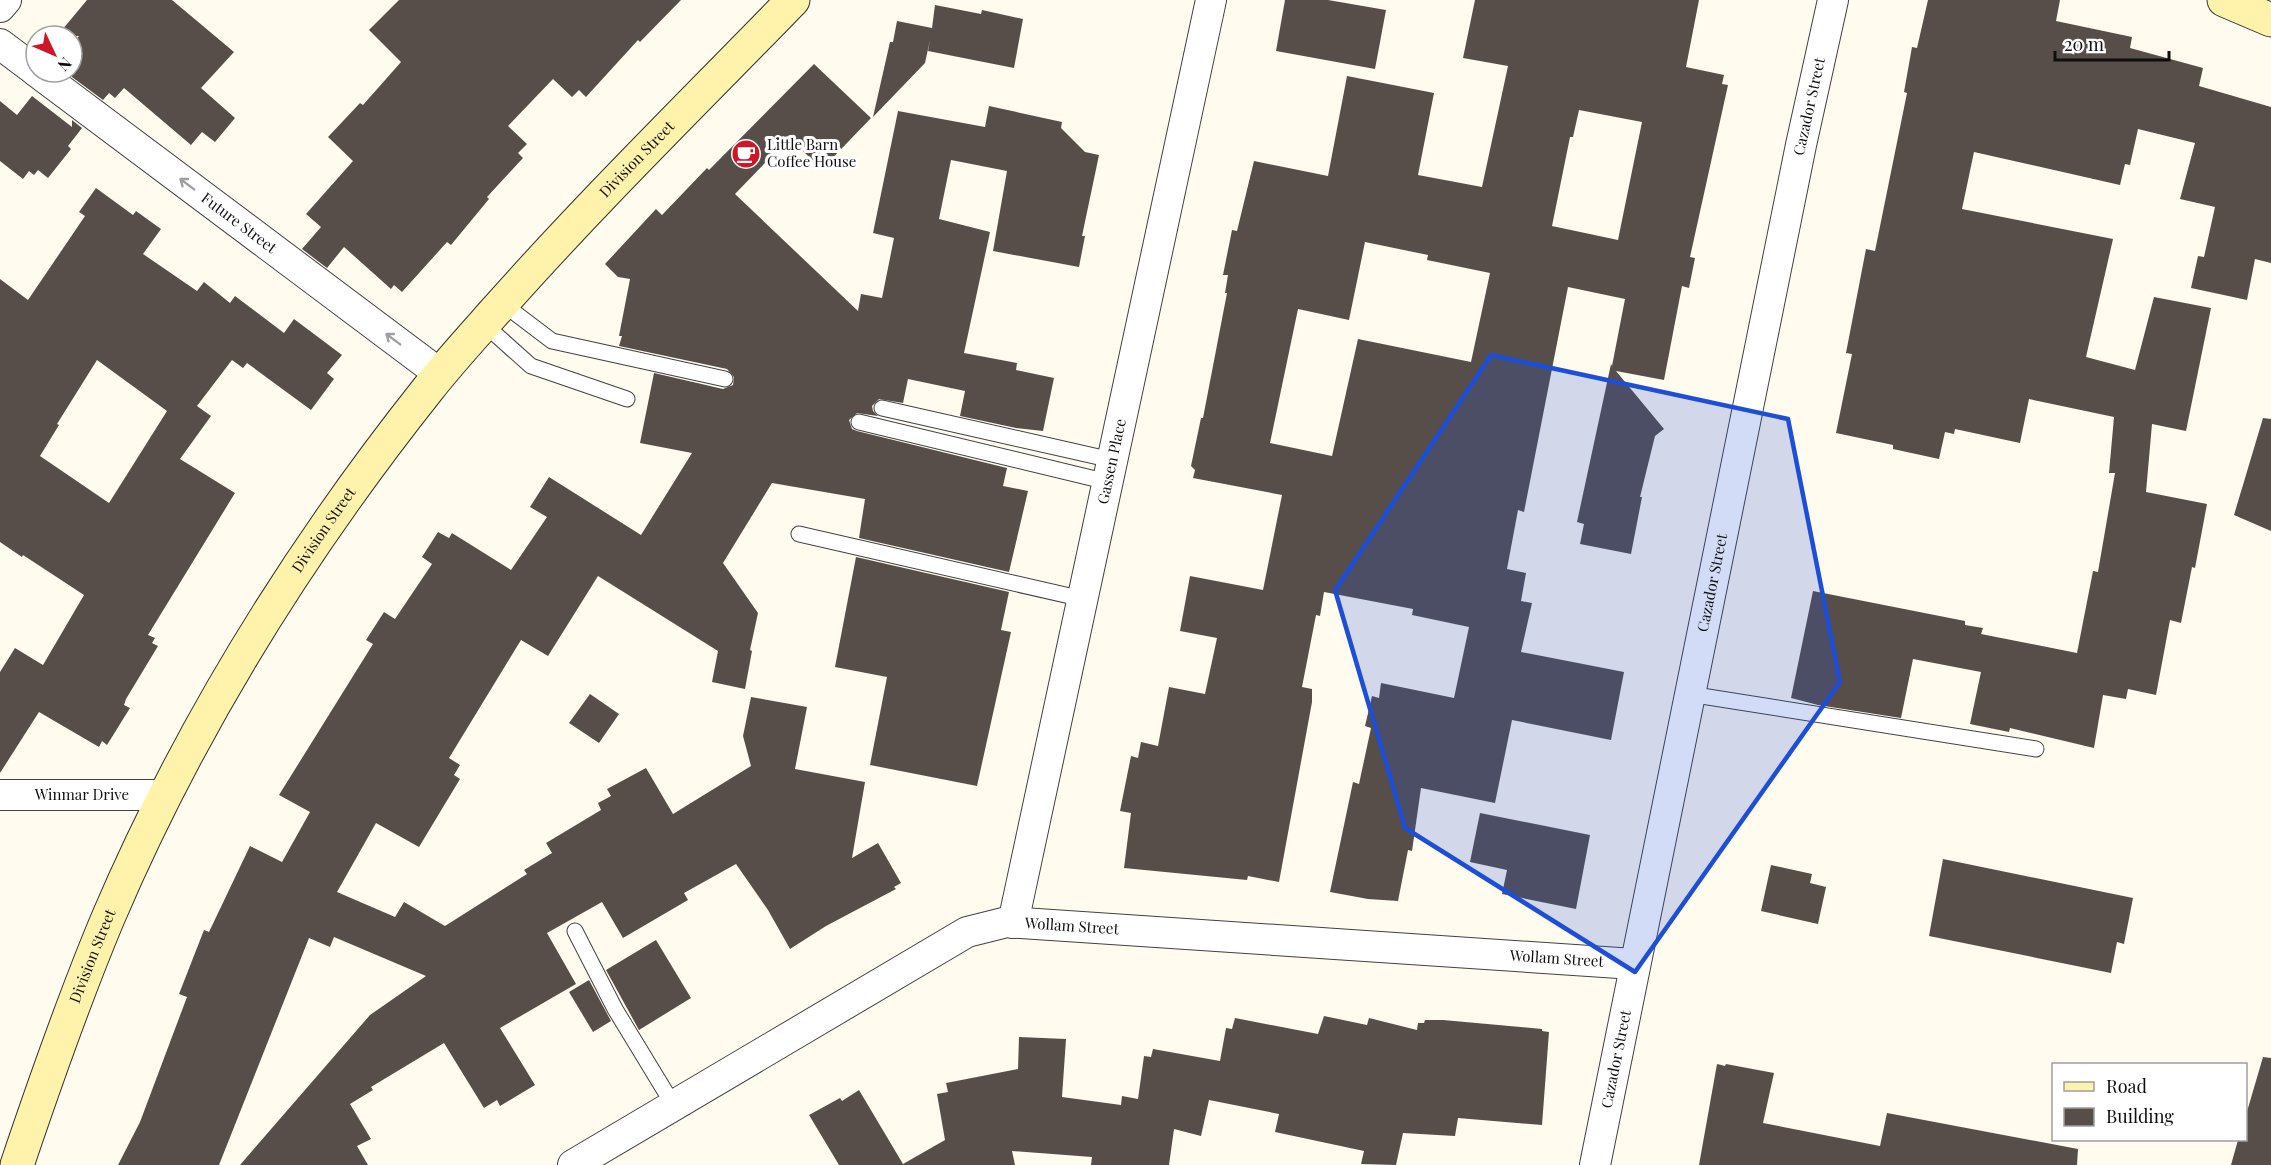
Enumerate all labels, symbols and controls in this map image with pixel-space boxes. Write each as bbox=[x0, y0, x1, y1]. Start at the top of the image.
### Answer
north arrow bbox=[24, 24, 84, 84]
scale bar bbox=[2055, 24, 2169, 62]
text: 20 m bbox=[2064, 32, 2104, 56]
text: N bbox=[53, 53, 77, 77]
street label: Cazador Street bbox=[1788, 55, 1829, 157]
street label: Division Street bbox=[595, 116, 679, 201]
place label: Little Barn Coffee House bbox=[767, 134, 856, 171]
cafe icon: Little Barn Coffee House bbox=[730, 138, 762, 170]
one-way arrow bbox=[179, 178, 195, 191]
street label: Future Street bbox=[198, 188, 282, 258]
one-way arrow bbox=[385, 333, 401, 346]
street label: Gassen Place bbox=[1092, 417, 1130, 506]
street label: Division Street bbox=[287, 482, 360, 576]
street label: Cazador Street bbox=[1692, 531, 1731, 633]
street label: Winmar Drive bbox=[34, 784, 129, 804]
street label: Division Street bbox=[64, 905, 120, 1006]
street label: Wollam Street bbox=[1023, 912, 1120, 939]
street label: Wollam Street bbox=[1508, 945, 1605, 971]
street label: Cazador Street bbox=[1596, 1007, 1635, 1110]
legend bbox=[2052, 1063, 2247, 1141]
text: Road bbox=[2106, 1074, 2147, 1098]
text: Building bbox=[2106, 1104, 2174, 1128]

